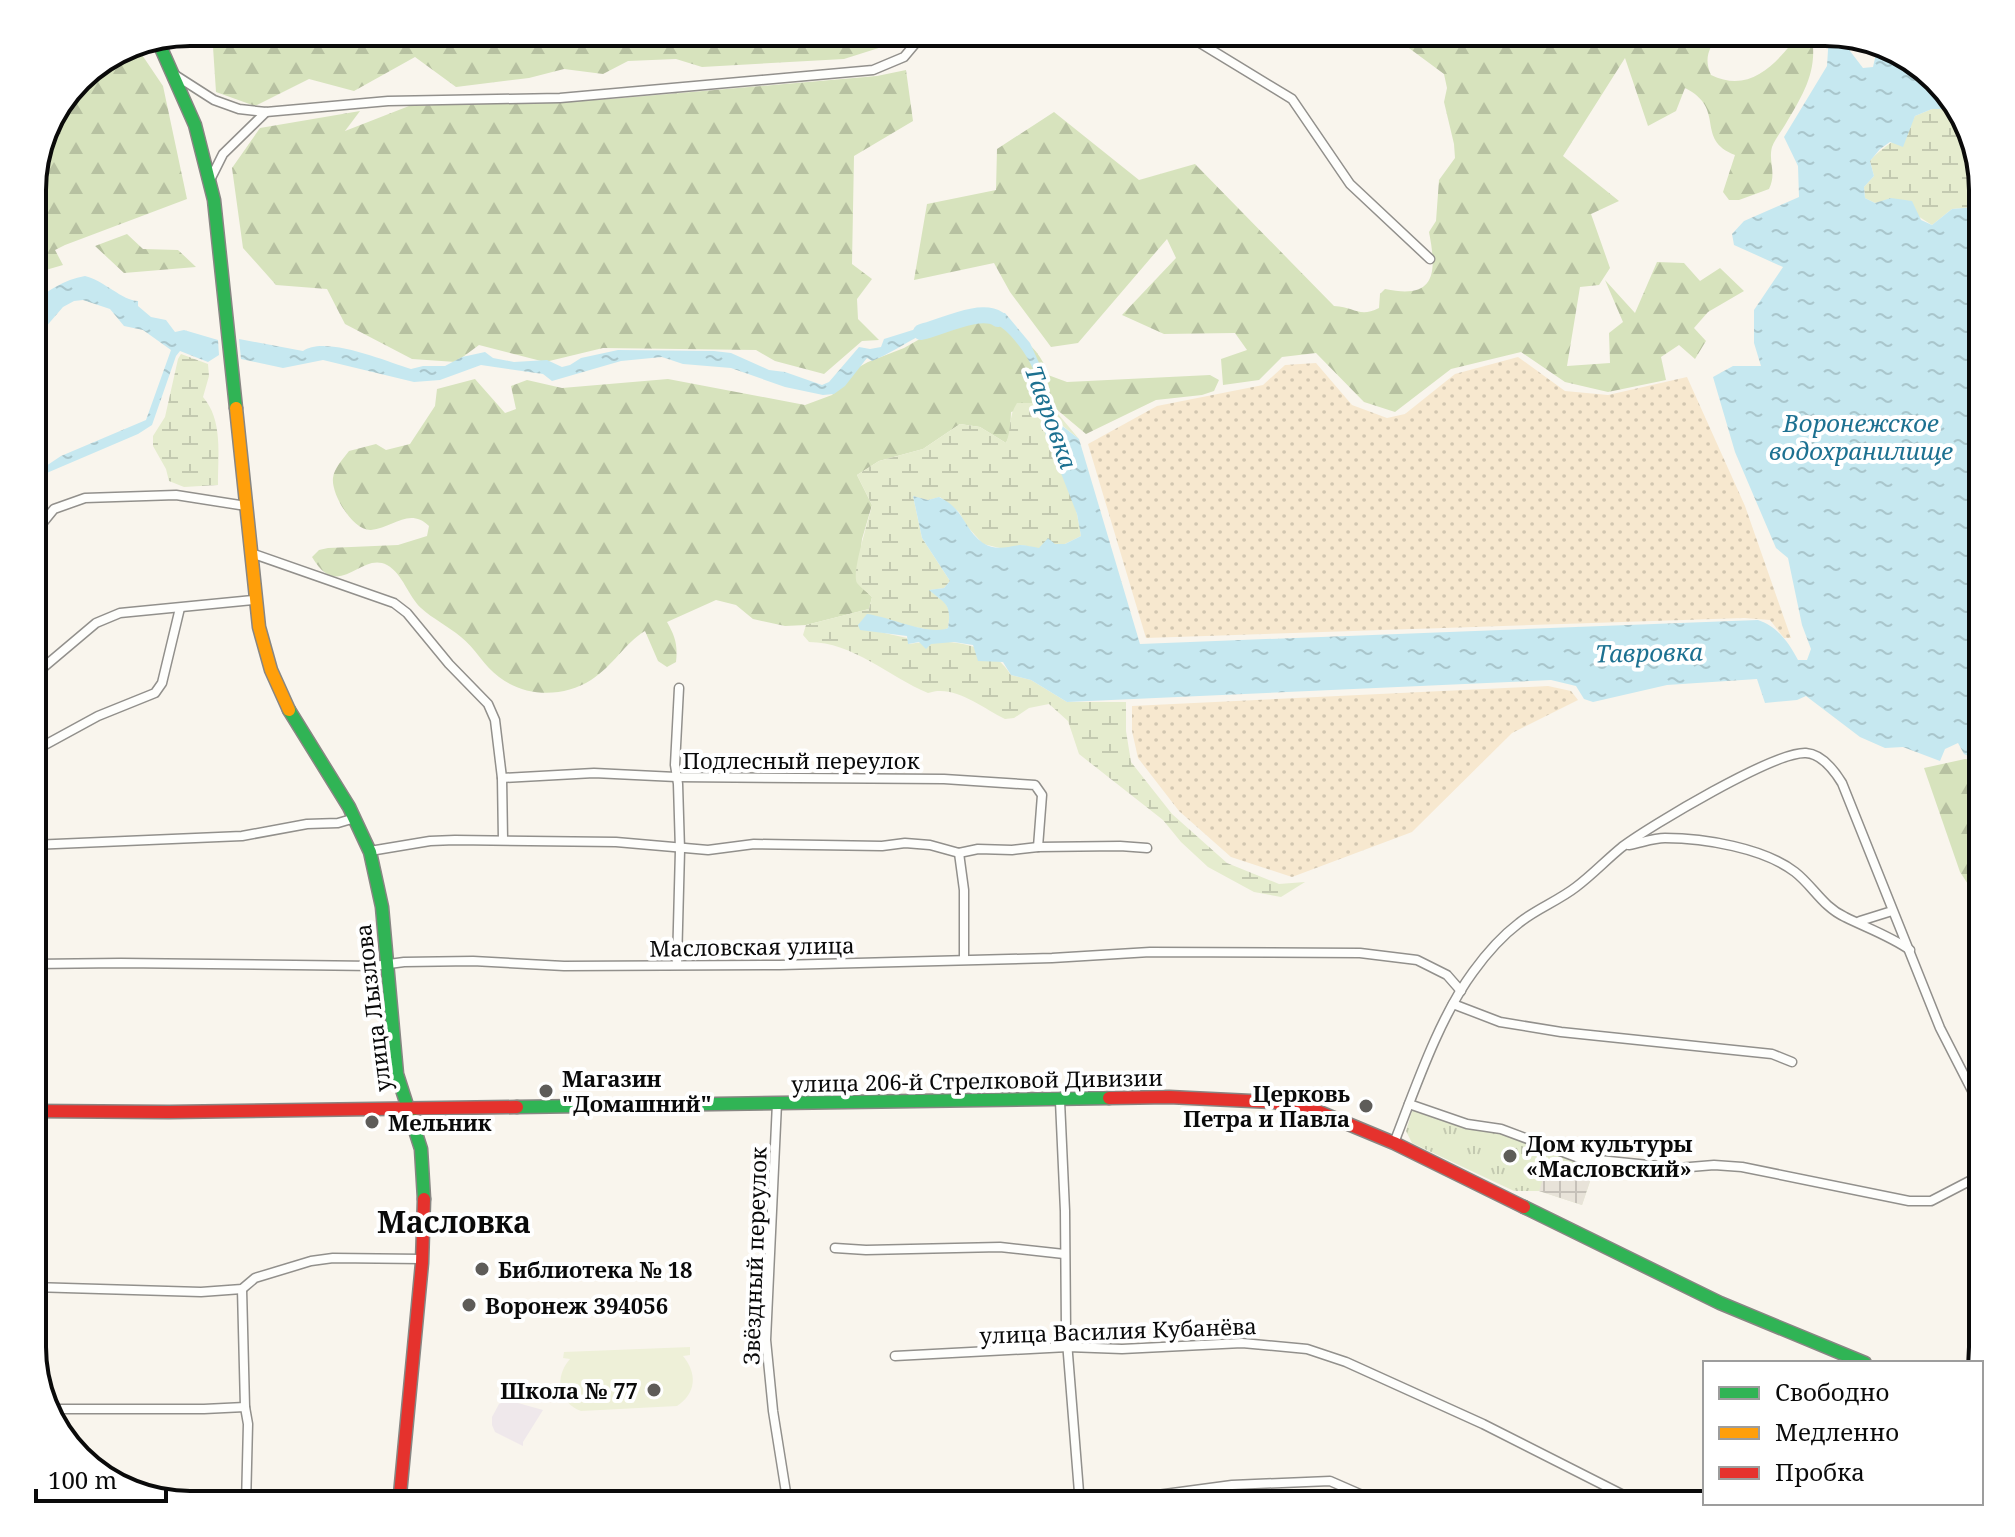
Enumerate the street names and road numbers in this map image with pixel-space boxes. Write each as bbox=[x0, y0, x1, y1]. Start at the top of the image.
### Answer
street label: Подлесный переулок bbox=[683, 745, 920, 775]
street label: улица Лызлова bbox=[347, 922, 397, 1094]
street label: Масловская улица bbox=[649, 929, 855, 963]
street label: улица 206-й Стрелковой Дивизии bbox=[791, 1062, 1163, 1098]
street label: Звёздный переулок bbox=[735, 1145, 773, 1366]
street label: улица Василия Кубанёва bbox=[979, 1310, 1257, 1350]

